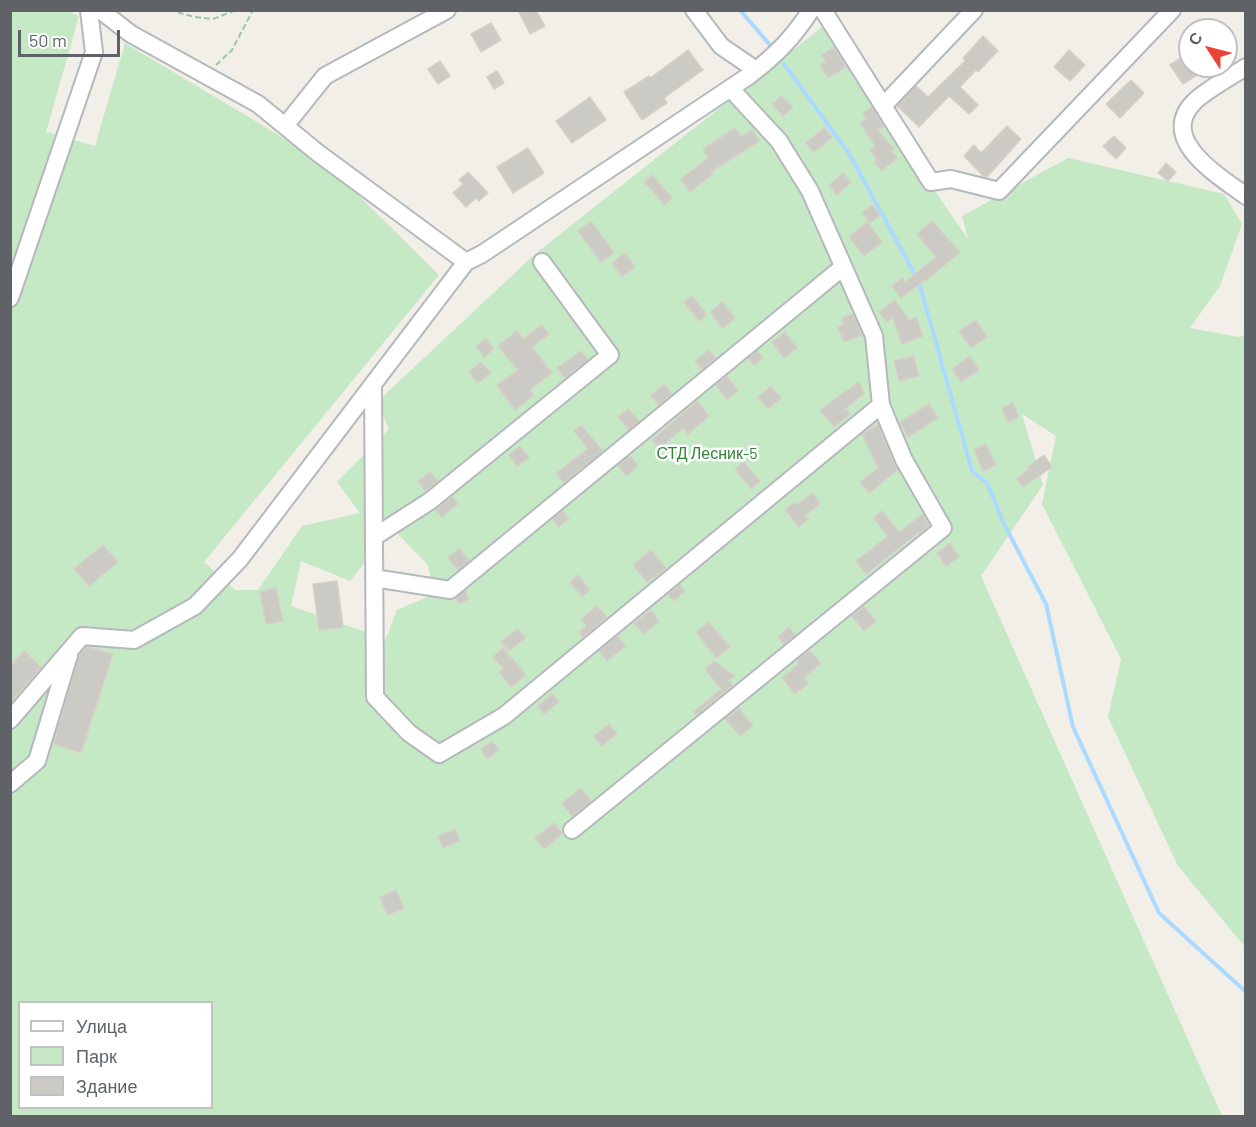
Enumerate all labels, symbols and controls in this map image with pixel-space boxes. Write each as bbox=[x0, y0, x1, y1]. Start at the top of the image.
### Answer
scale bar bbox=[21, 18, 123, 56]
north arrow bbox=[1178, 18, 1238, 78]
text: С bbox=[1184, 28, 1206, 49]
text: 50 m bbox=[29, 29, 67, 51]
park label: СТД Лесник-5 bbox=[656, 444, 758, 464]
legend bbox=[18, 1001, 213, 1109]
text: Улица bbox=[76, 1015, 127, 1037]
text: Парк bbox=[76, 1045, 117, 1067]
text: Здание bbox=[76, 1075, 137, 1097]

